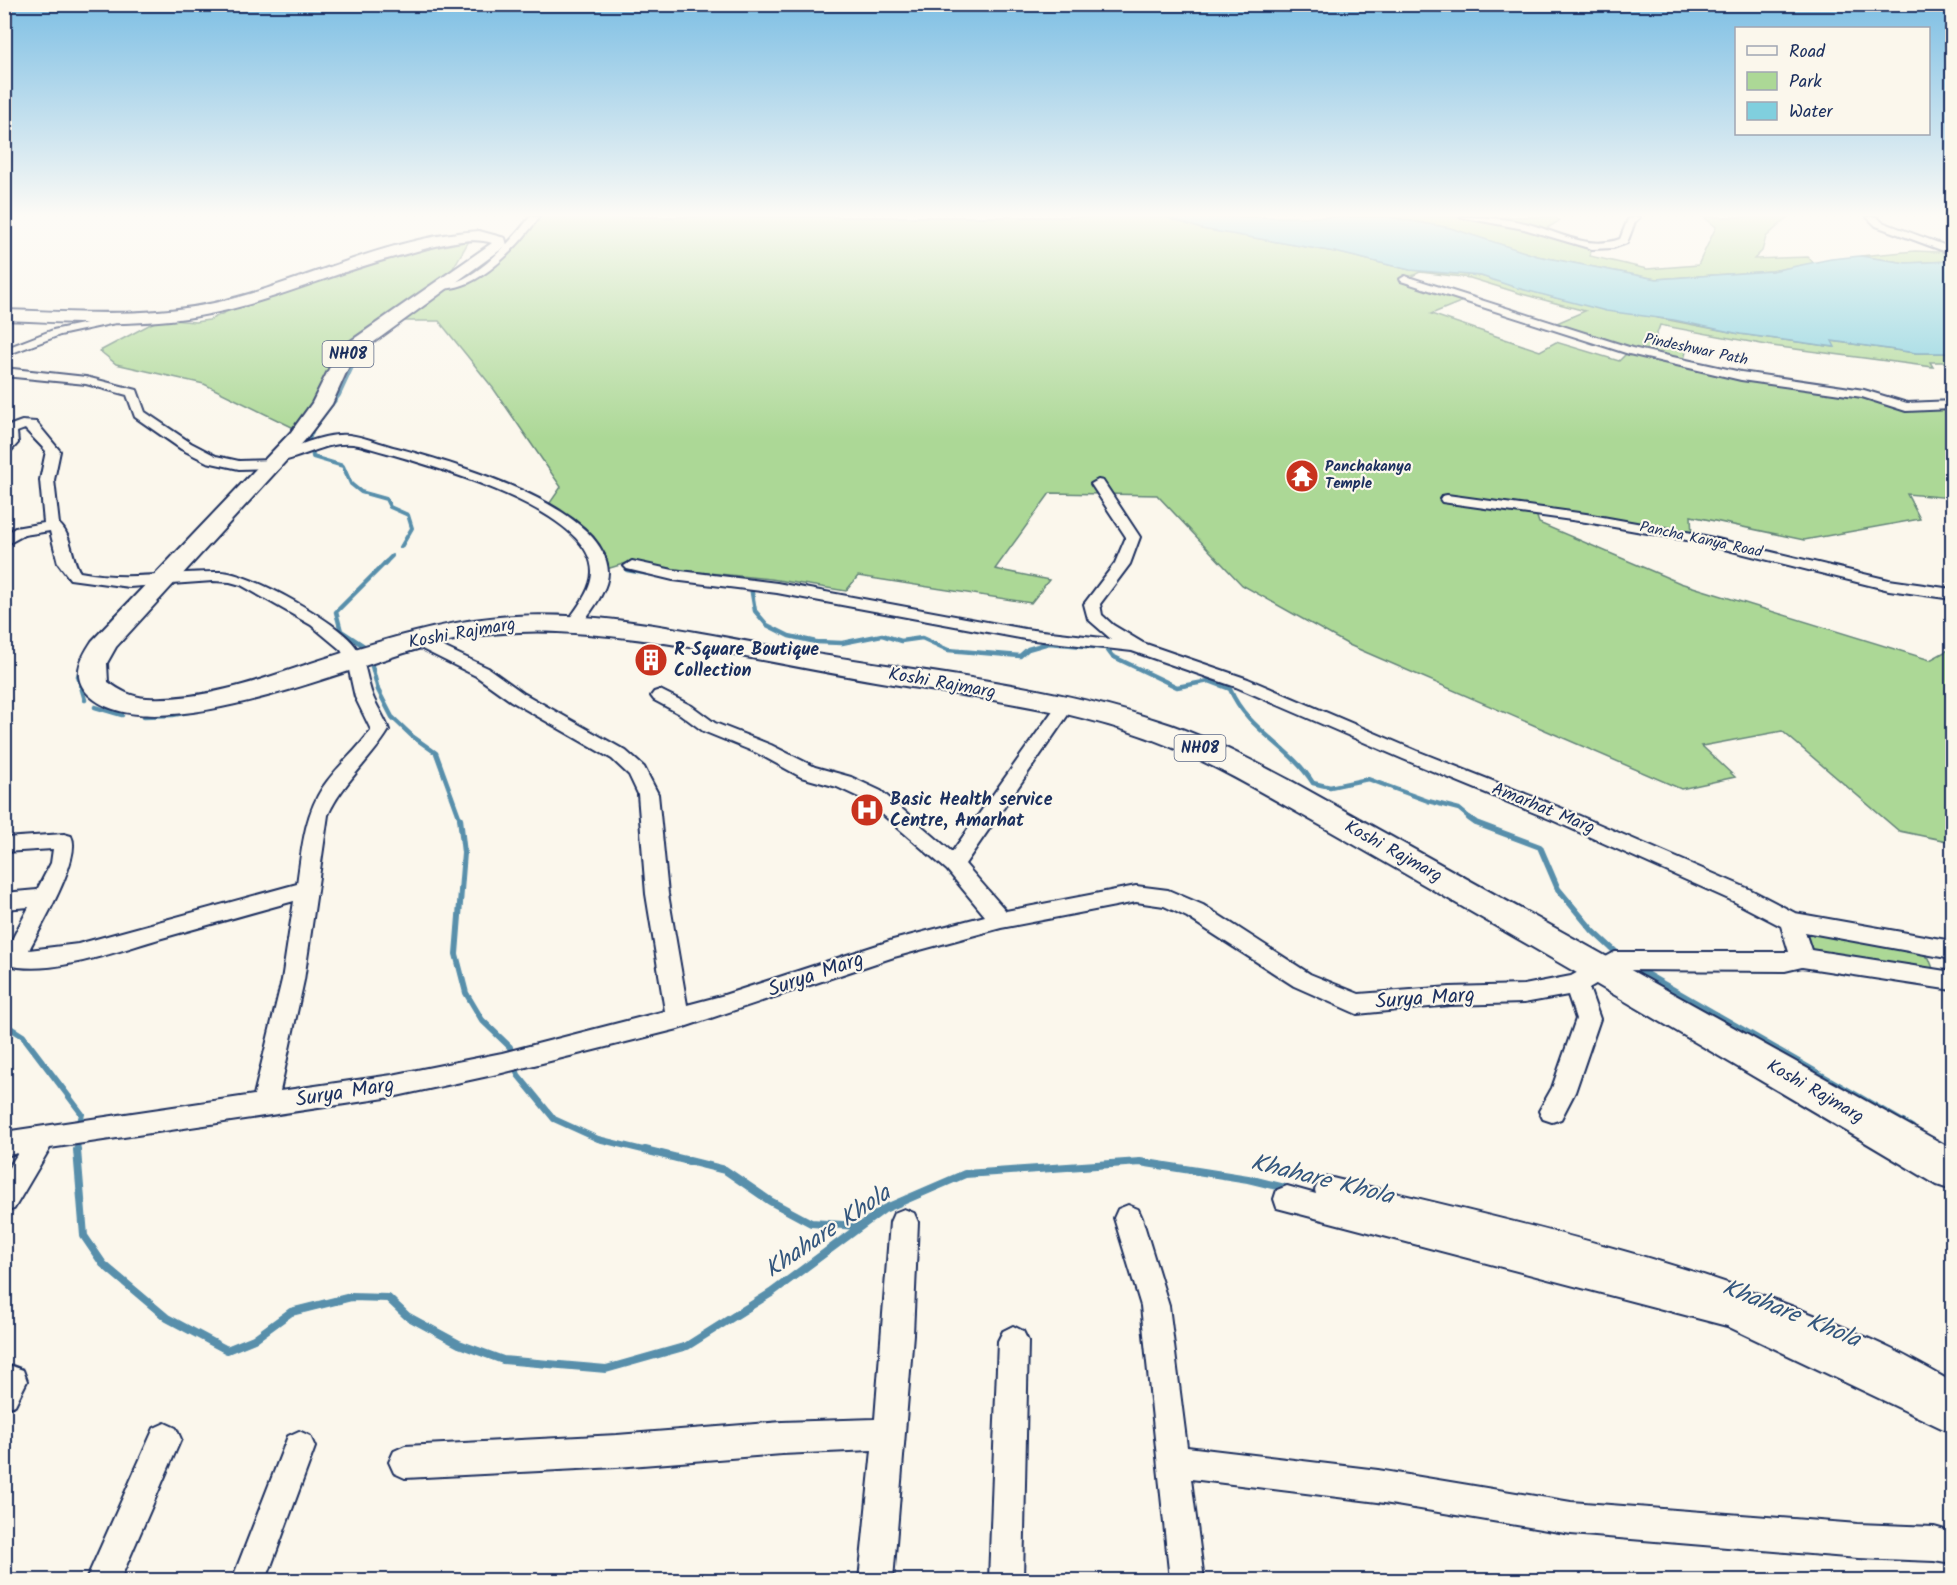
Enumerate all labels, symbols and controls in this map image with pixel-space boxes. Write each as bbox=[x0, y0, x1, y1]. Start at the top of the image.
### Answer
legend bbox=[1735, 27, 1930, 135]
text: Road bbox=[1789, 38, 1826, 67]
text: Park bbox=[1789, 68, 1822, 97]
text: Water bbox=[1789, 98, 1834, 127]
street label: Pindeshwar Path bbox=[1642, 327, 1750, 373]
road number: NH08 bbox=[322, 341, 374, 367]
place label: Panchakanya Temple bbox=[1325, 455, 1412, 496]
temple icon: Panchakanya Temple bbox=[1284, 458, 1320, 494]
street label: Pancha Kanya Road bbox=[1637, 515, 1765, 565]
street label: Koshi Rajmarg bbox=[406, 610, 518, 658]
place label: R Square Boutique Collection bbox=[674, 636, 819, 686]
building icon: R Square Boutique Collection bbox=[633, 642, 669, 678]
street label: Koshi Rajmarg bbox=[886, 660, 998, 708]
road number: NH08 bbox=[1174, 735, 1226, 761]
street label: Amarhat Marg bbox=[1487, 775, 1599, 843]
place label: Basic Health service Centre, Amarhat bbox=[890, 786, 1053, 836]
hospital icon: Basic Health service Centre, Amarhat bbox=[849, 792, 885, 828]
street label: Koshi Rajmarg bbox=[1339, 813, 1447, 891]
street label: Surya Marg bbox=[764, 943, 868, 1007]
street label: Surya Marg bbox=[1374, 979, 1476, 1019]
street label: Koshi Rajmarg bbox=[1761, 1052, 1869, 1132]
street label: Surya Marg bbox=[293, 1069, 397, 1117]
water label: Khahare Khola bbox=[1247, 1143, 1399, 1217]
water label: Khahare Khola bbox=[757, 1174, 901, 1289]
water label: Khahare Khola bbox=[1716, 1269, 1868, 1360]

